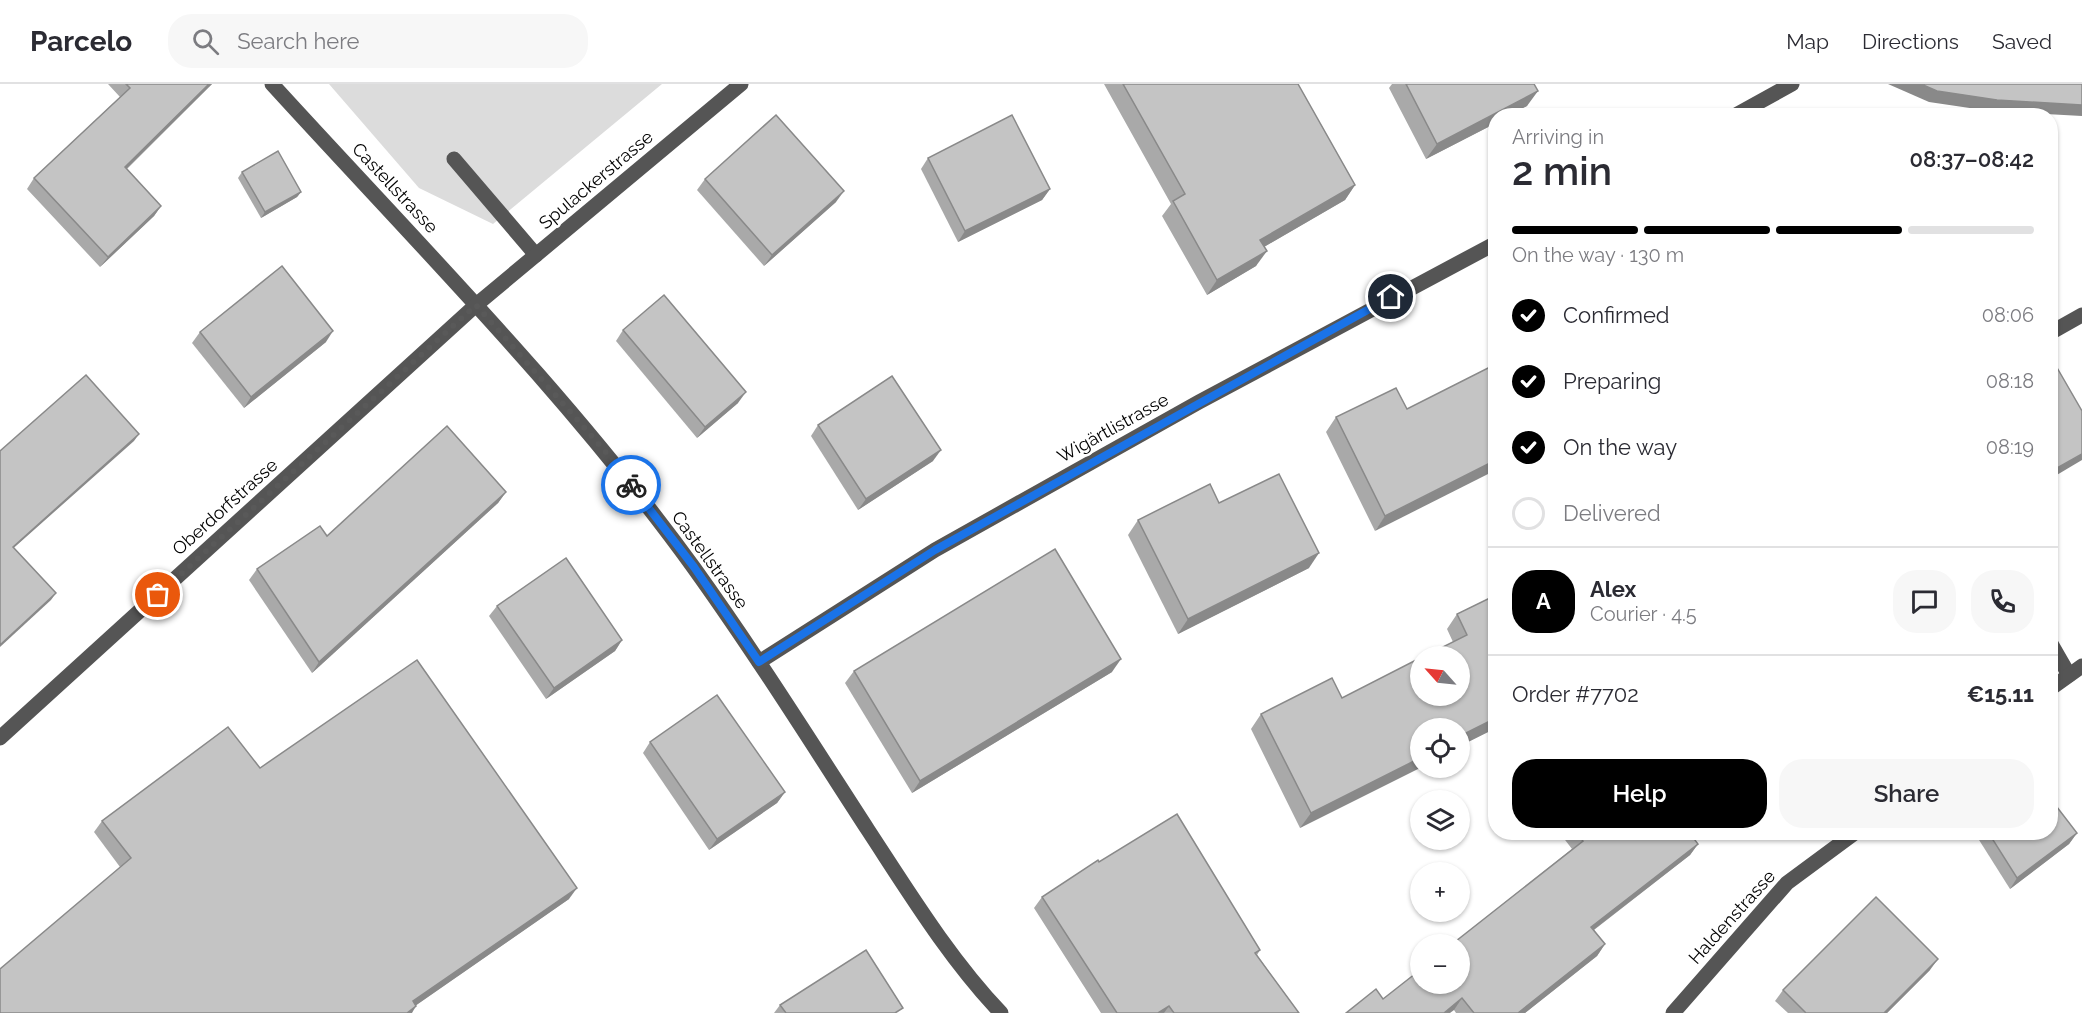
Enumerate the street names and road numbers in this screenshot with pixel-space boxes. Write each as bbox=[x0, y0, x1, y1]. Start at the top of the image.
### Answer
street label: Spulackerstrasse bbox=[535, 126, 657, 233]
street label: Castellstrasse bbox=[348, 138, 443, 237]
street label: Wigärtlistrasse bbox=[1054, 388, 1172, 467]
street label: Oberdorfstrasse bbox=[168, 454, 282, 559]
street label: Castellstrasse bbox=[668, 507, 753, 613]
street label: Haldenstrasse bbox=[1684, 865, 1780, 968]

